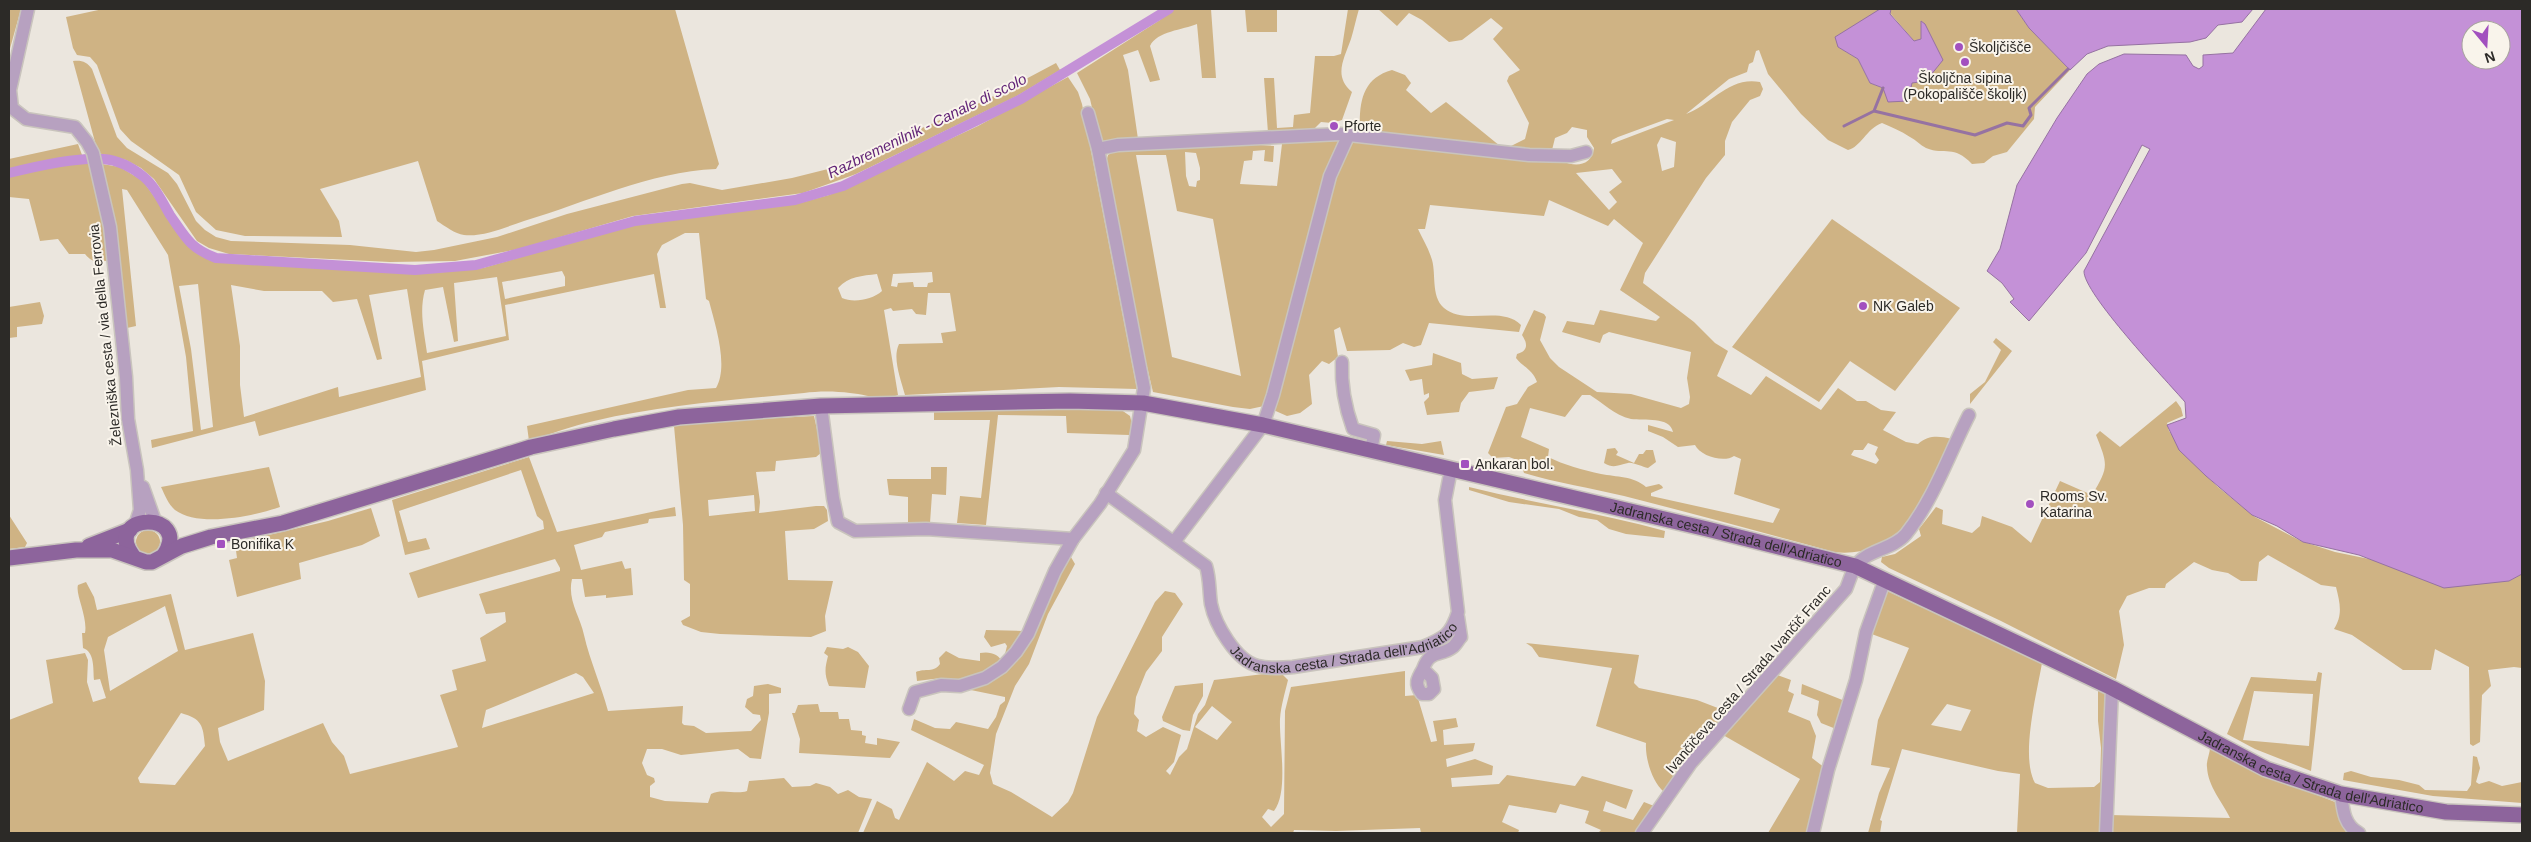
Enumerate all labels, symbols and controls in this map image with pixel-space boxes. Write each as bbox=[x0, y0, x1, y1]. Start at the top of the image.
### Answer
north arrow bbox=[2461, 20, 2511, 70]
place label: Školjčišče bbox=[1969, 39, 2031, 55]
marker: Školjčišče bbox=[1953, 41, 1965, 53]
text: N bbox=[2483, 48, 2497, 67]
marker: Školjčna sipina (Pokopališče školjk) bbox=[1959, 56, 1971, 68]
water label: Razbremenilnik - Canale di scolo bbox=[825, 70, 1029, 181]
place label: Školjčna sipina (Pokopališče školjk) bbox=[1903, 70, 2027, 102]
place label: Pforte bbox=[1344, 118, 1382, 134]
marker: Pforte bbox=[1328, 120, 1340, 132]
street label: Železniška cesta / via della Ferrovia bbox=[85, 223, 125, 447]
place label: NK Galeb bbox=[1873, 298, 1934, 314]
marker: NK Galeb bbox=[1857, 300, 1869, 312]
place label: Ankaran bol. bbox=[1475, 456, 1554, 472]
marker: Ankaran bol. bbox=[1459, 458, 1471, 470]
place label: Rooms Sv. Katarina bbox=[2040, 488, 2107, 520]
marker: Rooms Sv. Katarina bbox=[2024, 498, 2036, 510]
street label: Jadranska cesta / Strada dell'Adriatico bbox=[1609, 499, 1844, 570]
place label: Bonifika K bbox=[231, 536, 295, 552]
marker: Bonifika K bbox=[215, 538, 227, 550]
street label: Ivančičeva cesta / Strada Ivančič Franc bbox=[1662, 582, 1834, 776]
street label: Jadranska cesta / Strada dell'Adriatico bbox=[1227, 620, 1461, 676]
street label: Jadranska cesta / Strada dell'Adriatico bbox=[2196, 727, 2425, 816]

